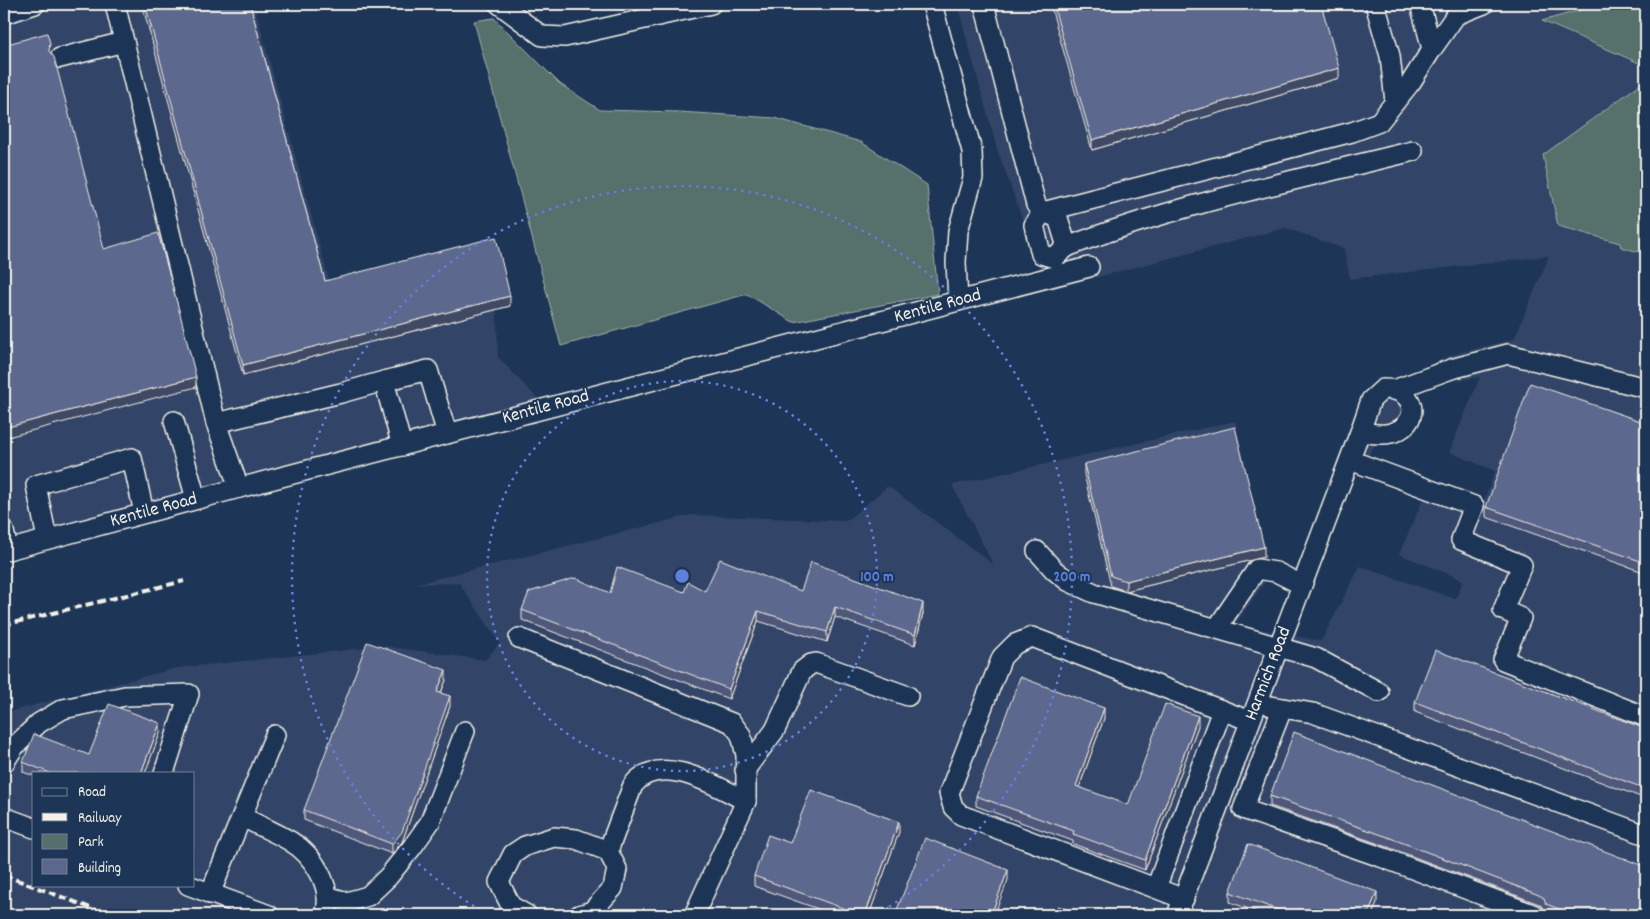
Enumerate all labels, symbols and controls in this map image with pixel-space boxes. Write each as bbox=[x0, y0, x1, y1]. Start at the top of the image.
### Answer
street label: Kentile Road bbox=[891, 282, 985, 332]
street label: Kentile Road bbox=[499, 383, 593, 433]
street label: Kentile Road bbox=[107, 486, 201, 536]
centre of rings bbox=[673, 567, 691, 585]
text: 100 m bbox=[860, 567, 894, 589]
text: 200 m bbox=[1054, 567, 1090, 589]
street label: Harmich Road bbox=[1239, 623, 1299, 725]
legend bbox=[32, 772, 195, 886]
text: Road bbox=[78, 782, 106, 804]
text: Railway bbox=[78, 808, 122, 830]
text: Park bbox=[78, 832, 104, 854]
text: Building bbox=[78, 858, 121, 880]

